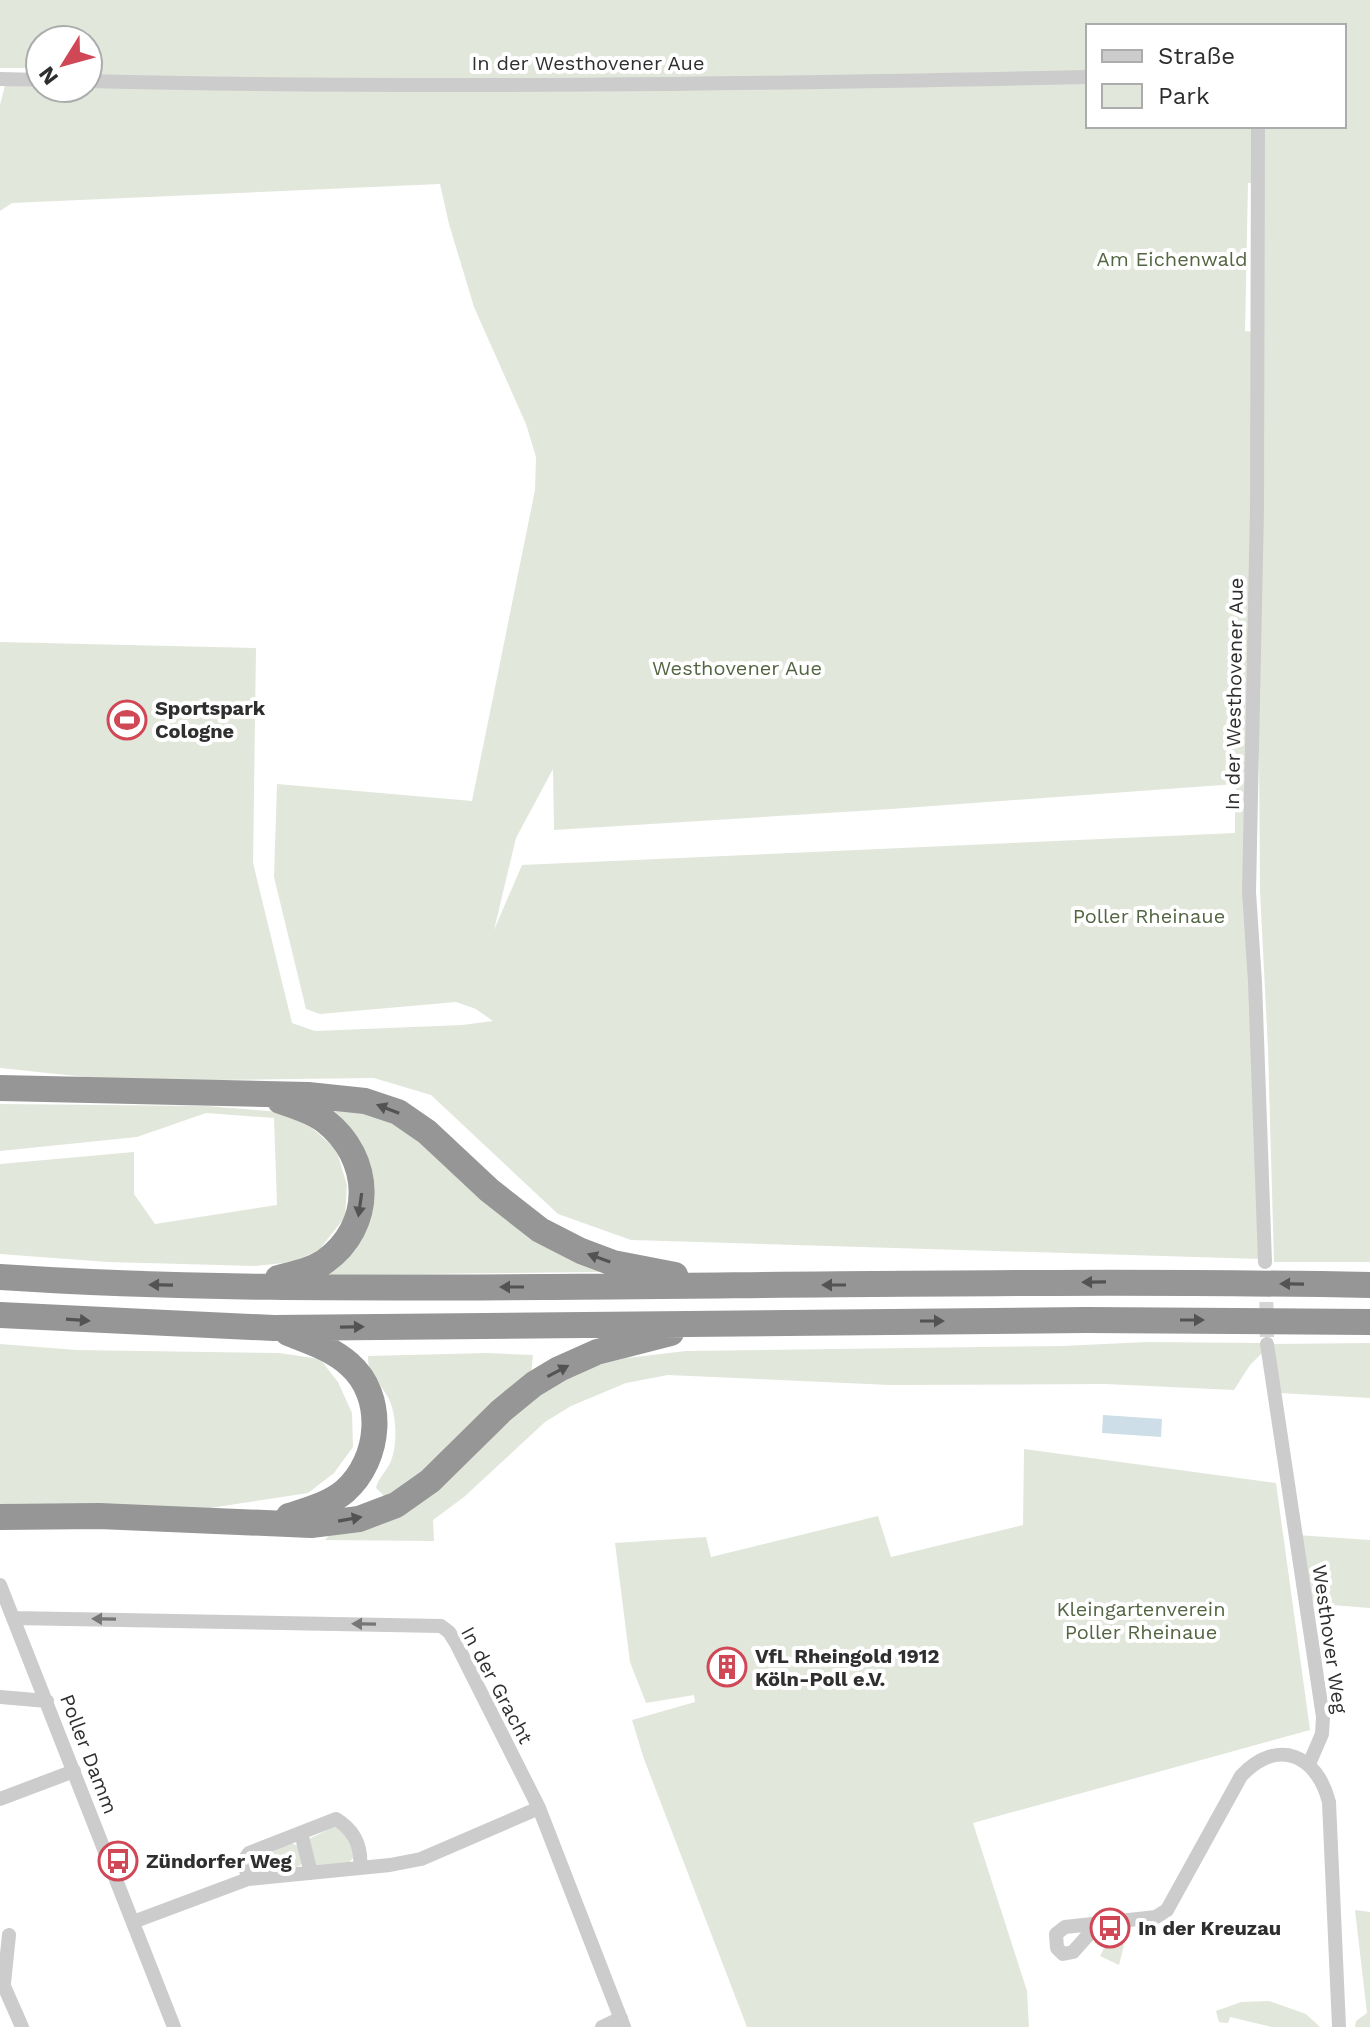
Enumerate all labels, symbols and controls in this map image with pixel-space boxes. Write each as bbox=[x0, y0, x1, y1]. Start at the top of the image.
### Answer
north arrow bbox=[24, 24, 104, 104]
legend bbox=[1086, 24, 1346, 128]
text: Straße bbox=[1158, 42, 1235, 70]
street label: In der Westhovener Aue bbox=[472, 51, 705, 75]
text: N bbox=[34, 62, 63, 90]
text: Park bbox=[1158, 82, 1210, 110]
park label: Am Eichenwald bbox=[1097, 247, 1247, 271]
street label: In der Westhovener Aue bbox=[1220, 577, 1248, 811]
park label: Westhovener Aue bbox=[652, 656, 822, 680]
place label: Sportspark Cologne bbox=[155, 696, 266, 743]
sports icon: Sportspark Cologne bbox=[106, 699, 148, 741]
park label: Poller Rheinaue bbox=[1073, 904, 1225, 928]
one-way arrow bbox=[376, 1102, 400, 1115]
one-way arrow bbox=[353, 1193, 366, 1218]
one-way arrow bbox=[587, 1251, 611, 1264]
one-way arrow bbox=[1081, 1276, 1106, 1288]
one-way arrow bbox=[1279, 1277, 1304, 1290]
one-way arrow bbox=[148, 1278, 173, 1291]
one-way arrow bbox=[821, 1279, 846, 1291]
one-way arrow bbox=[499, 1281, 524, 1293]
one-way arrow bbox=[66, 1314, 91, 1327]
one-way arrow bbox=[1180, 1314, 1205, 1326]
one-way arrow bbox=[920, 1315, 945, 1327]
one-way arrow bbox=[340, 1321, 365, 1333]
one-way arrow bbox=[547, 1364, 569, 1378]
one-way arrow bbox=[337, 1513, 362, 1525]
street label: Westhover Weg bbox=[1308, 1563, 1352, 1715]
park label: Kleingartenverein Poller Rheinaue bbox=[1056, 1597, 1226, 1644]
one-way arrow bbox=[91, 1613, 116, 1625]
one-way arrow bbox=[351, 1618, 376, 1630]
street label: In der Gracht bbox=[456, 1622, 538, 1748]
place label: VfL Rheingold 1912 Köln-Poll e.V. bbox=[755, 1644, 939, 1691]
building icon: VfL Rheingold 1912 Köln-Poll e.V. bbox=[706, 1646, 748, 1688]
street label: Poller Damm bbox=[55, 1691, 123, 1817]
bus stop icon: Zündorfer Weg bbox=[97, 1840, 139, 1882]
place label: Zündorfer Weg bbox=[146, 1849, 293, 1873]
bus stop icon: In der Kreuzau bbox=[1089, 1907, 1131, 1949]
place label: In der Kreuzau bbox=[1138, 1916, 1281, 1940]

